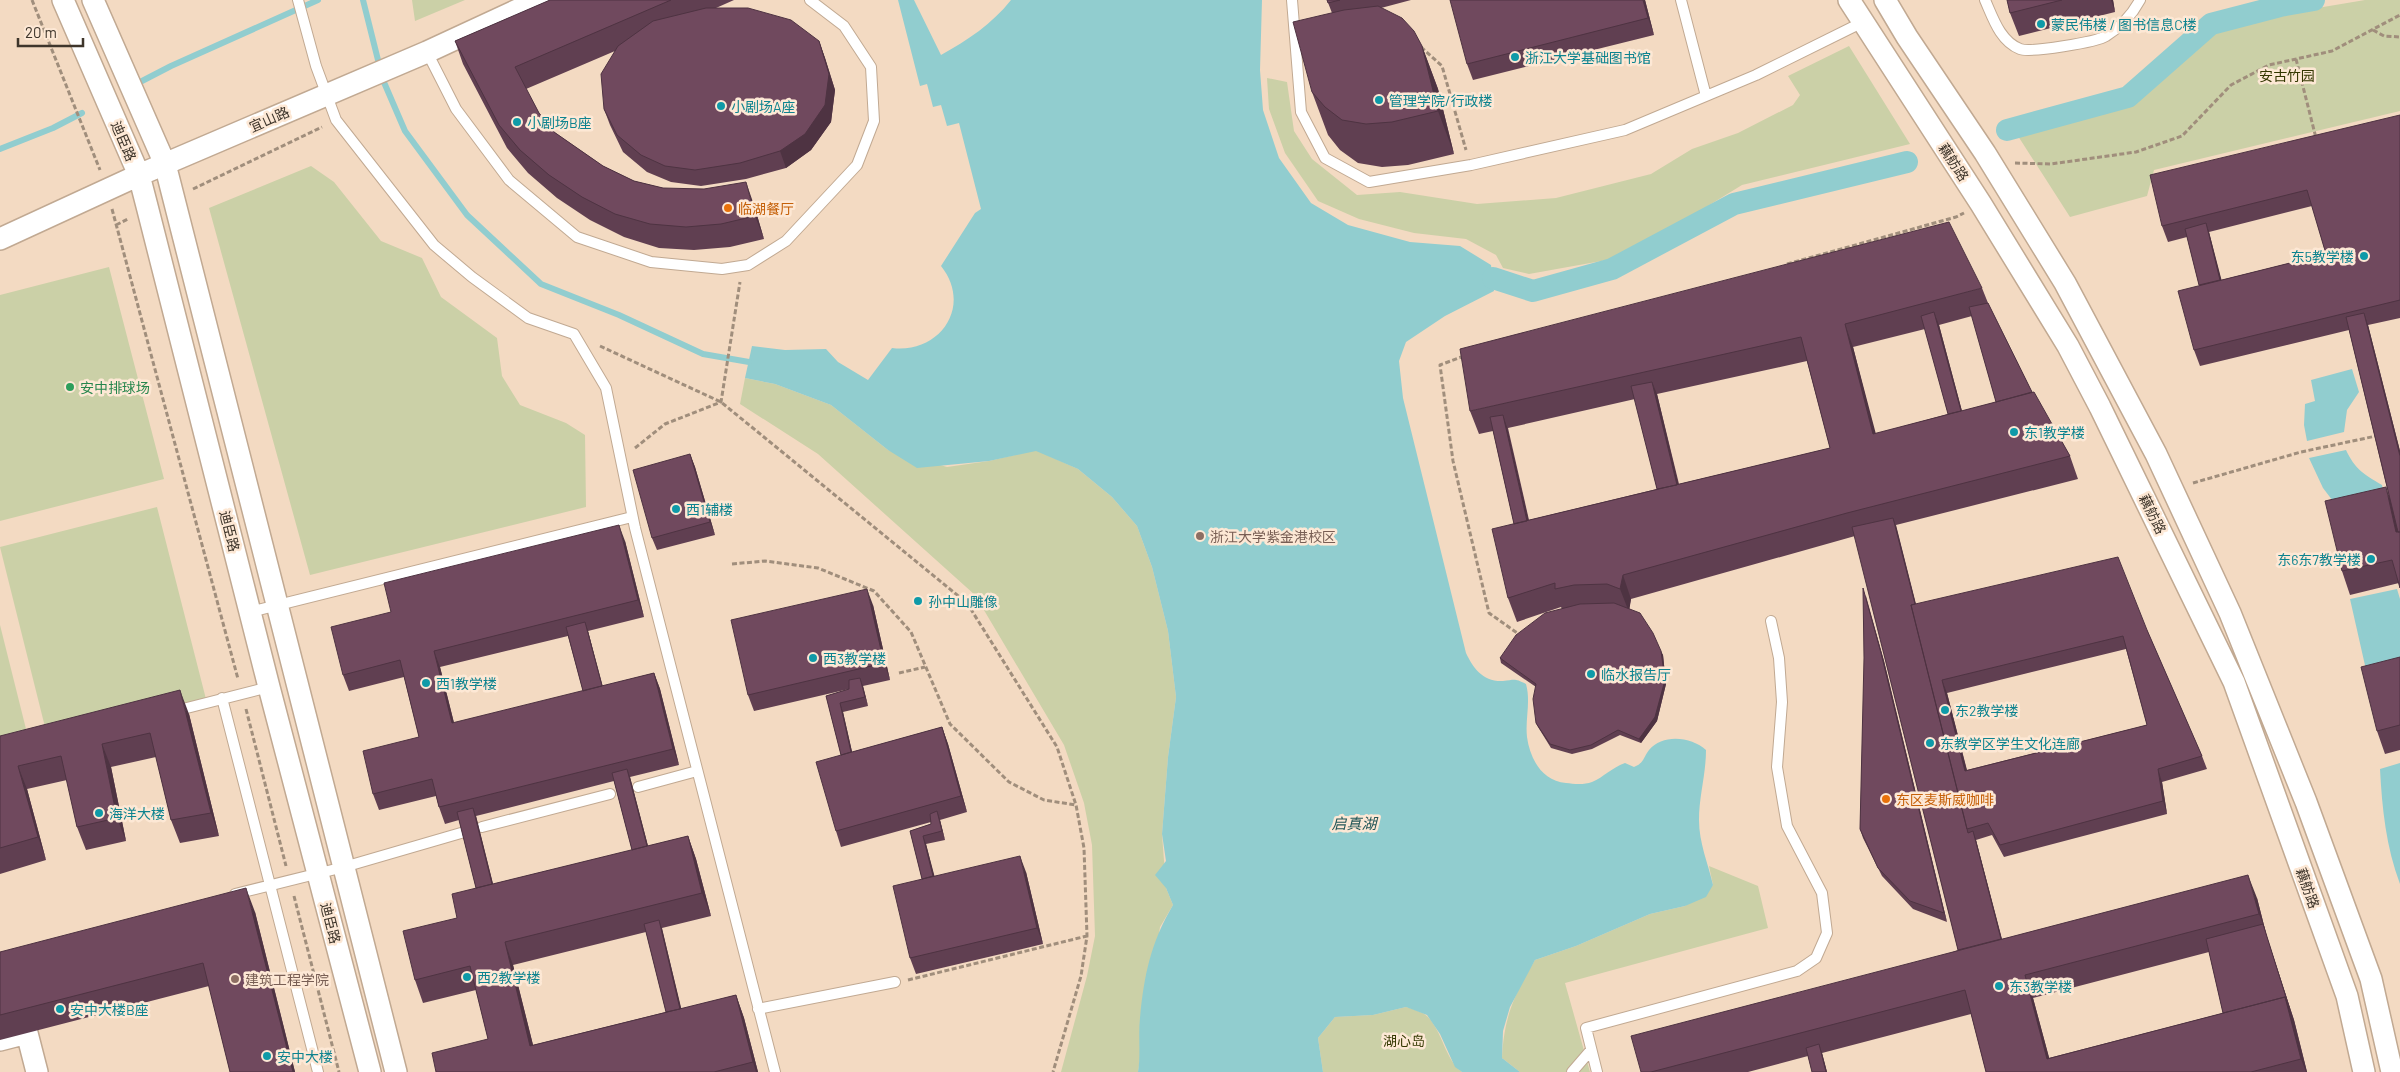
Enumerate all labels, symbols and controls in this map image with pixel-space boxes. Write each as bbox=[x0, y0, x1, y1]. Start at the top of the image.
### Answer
scale bar bbox=[18, 15, 82, 47]
place label: 蒙民伟楼 / 图书信息C楼 bbox=[2051, 16, 2197, 33]
marker: 蒙民伟楼 / 图书信息C楼 bbox=[2035, 18, 2047, 30]
text: 20 m bbox=[25, 23, 57, 41]
place label: 浙江大学基础图书馆 bbox=[1525, 49, 1651, 66]
marker: 浙江大学基础图书馆 bbox=[1509, 51, 1521, 63]
park label: 安古竹园 bbox=[2259, 67, 2315, 84]
place label: 管理学院/行政楼 bbox=[1389, 92, 1493, 109]
marker: 管理学院/行政楼 bbox=[1373, 94, 1385, 106]
place label: 小剧场A座 bbox=[731, 98, 796, 115]
marker: 小剧场A座 bbox=[715, 100, 727, 112]
street label: 宜山路 bbox=[246, 103, 292, 135]
place label: 小剧场B座 bbox=[527, 114, 592, 131]
marker: 小剧场B座 bbox=[511, 116, 523, 128]
street label: 迪臣路 bbox=[108, 118, 140, 164]
street label: 藕舫路 bbox=[1935, 140, 1973, 184]
place label: 临湖餐厅 bbox=[738, 200, 794, 217]
marker: 临湖餐厅 bbox=[722, 202, 734, 214]
place label: 东5教学楼 bbox=[2291, 248, 2354, 265]
marker: 东5教学楼 bbox=[2358, 250, 2370, 262]
place label: 安中排球场 bbox=[80, 379, 150, 396]
marker: 安中排球场 bbox=[64, 381, 76, 393]
place label: 东1教学楼 bbox=[2024, 424, 2085, 441]
marker: 东1教学楼 bbox=[2008, 426, 2020, 438]
street label: 藕舫路 bbox=[2136, 491, 2170, 537]
place label: 西1辅楼 bbox=[686, 501, 733, 518]
marker: 西1辅楼 bbox=[670, 503, 682, 515]
street label: 迪臣路 bbox=[217, 509, 243, 553]
place label: 浙江大学紫金港校区 bbox=[1210, 528, 1336, 545]
marker: 浙江大学紫金港校区 bbox=[1194, 530, 1206, 542]
place label: 东6东7教学楼 bbox=[2277, 551, 2361, 568]
marker: 东6东7教学楼 bbox=[2365, 553, 2377, 565]
place label: 孙中山雕像 bbox=[928, 593, 998, 610]
marker: 孙中山雕像 bbox=[912, 595, 924, 607]
place label: 西3教学楼 bbox=[823, 650, 886, 667]
marker: 西3教学楼 bbox=[807, 652, 819, 664]
place label: 临水报告厅 bbox=[1601, 666, 1671, 683]
marker: 临水报告厅 bbox=[1585, 668, 1597, 680]
place label: 西1教学楼 bbox=[436, 675, 497, 692]
marker: 西1教学楼 bbox=[420, 677, 432, 689]
place label: 东2教学楼 bbox=[1955, 702, 2019, 719]
marker: 东2教学楼 bbox=[1939, 704, 1951, 716]
place label: 东教学区学生文化连廊 bbox=[1940, 735, 2080, 752]
marker: 东教学区学生文化连廊 bbox=[1924, 737, 1936, 749]
place label: 东区麦斯威咖啡 bbox=[1896, 791, 1994, 808]
marker: 东区麦斯威咖啡 bbox=[1880, 793, 1892, 805]
place label: 海洋大楼 bbox=[109, 805, 165, 822]
marker: 海洋大楼 bbox=[93, 807, 105, 819]
water label: 启真湖 bbox=[1331, 814, 1378, 832]
street label: 藕舫路 bbox=[2293, 865, 2323, 911]
street label: 迪臣路 bbox=[318, 901, 344, 945]
place label: 西2教学楼 bbox=[477, 969, 541, 986]
place label: 建筑工程学院 bbox=[245, 971, 329, 988]
marker: 西2教学楼 bbox=[461, 971, 473, 983]
marker: 建筑工程学院 bbox=[229, 973, 241, 985]
place label: 东3教学楼 bbox=[2009, 978, 2072, 995]
marker: 东3教学楼 bbox=[1993, 980, 2005, 992]
place label: 安中大楼B座 bbox=[70, 1001, 149, 1018]
marker: 安中大楼B座 bbox=[54, 1003, 66, 1015]
park label: 湖心岛 bbox=[1383, 1032, 1425, 1049]
place label: 安中大楼 bbox=[277, 1048, 333, 1065]
marker: 安中大楼 bbox=[261, 1050, 273, 1062]

